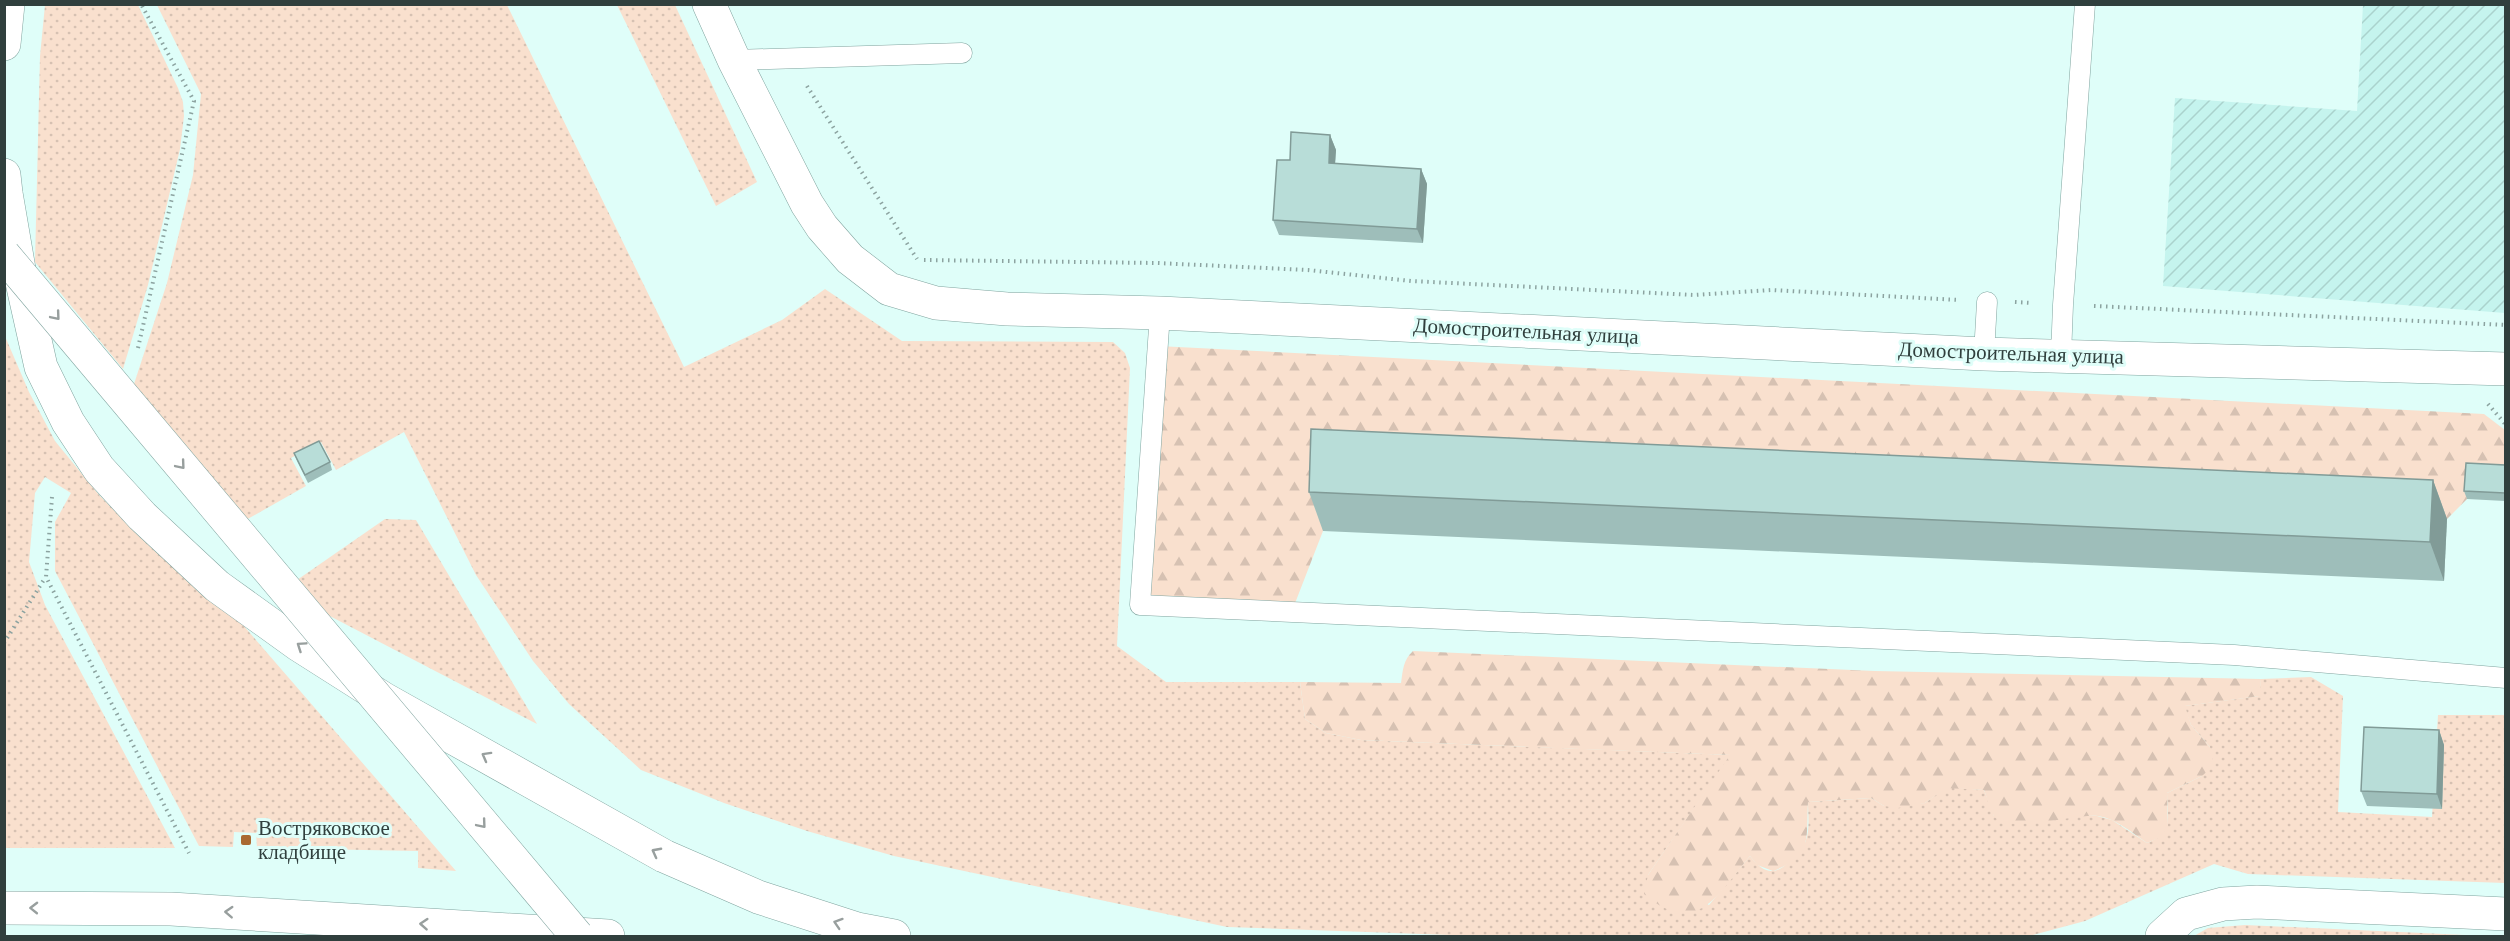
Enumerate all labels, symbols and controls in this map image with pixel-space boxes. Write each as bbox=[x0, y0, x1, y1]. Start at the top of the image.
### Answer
one-way arrow bbox=[48, 309, 59, 320]
street label: Домостроительная улица bbox=[1413, 313, 1640, 349]
street label: Домостроительная улица bbox=[1898, 337, 2125, 369]
one-way arrow bbox=[174, 458, 185, 469]
one-way arrow bbox=[297, 642, 308, 653]
one-way arrow bbox=[482, 752, 492, 764]
place label: Востряковское кладбище bbox=[258, 816, 390, 864]
one-way arrow bbox=[475, 817, 486, 828]
marker: Востряковское кладбище bbox=[239, 833, 253, 847]
one-way arrow bbox=[652, 848, 663, 859]
one-way arrow bbox=[30, 902, 39, 914]
one-way arrow bbox=[225, 906, 234, 919]
one-way arrow bbox=[419, 918, 428, 931]
one-way arrow bbox=[833, 918, 844, 930]

